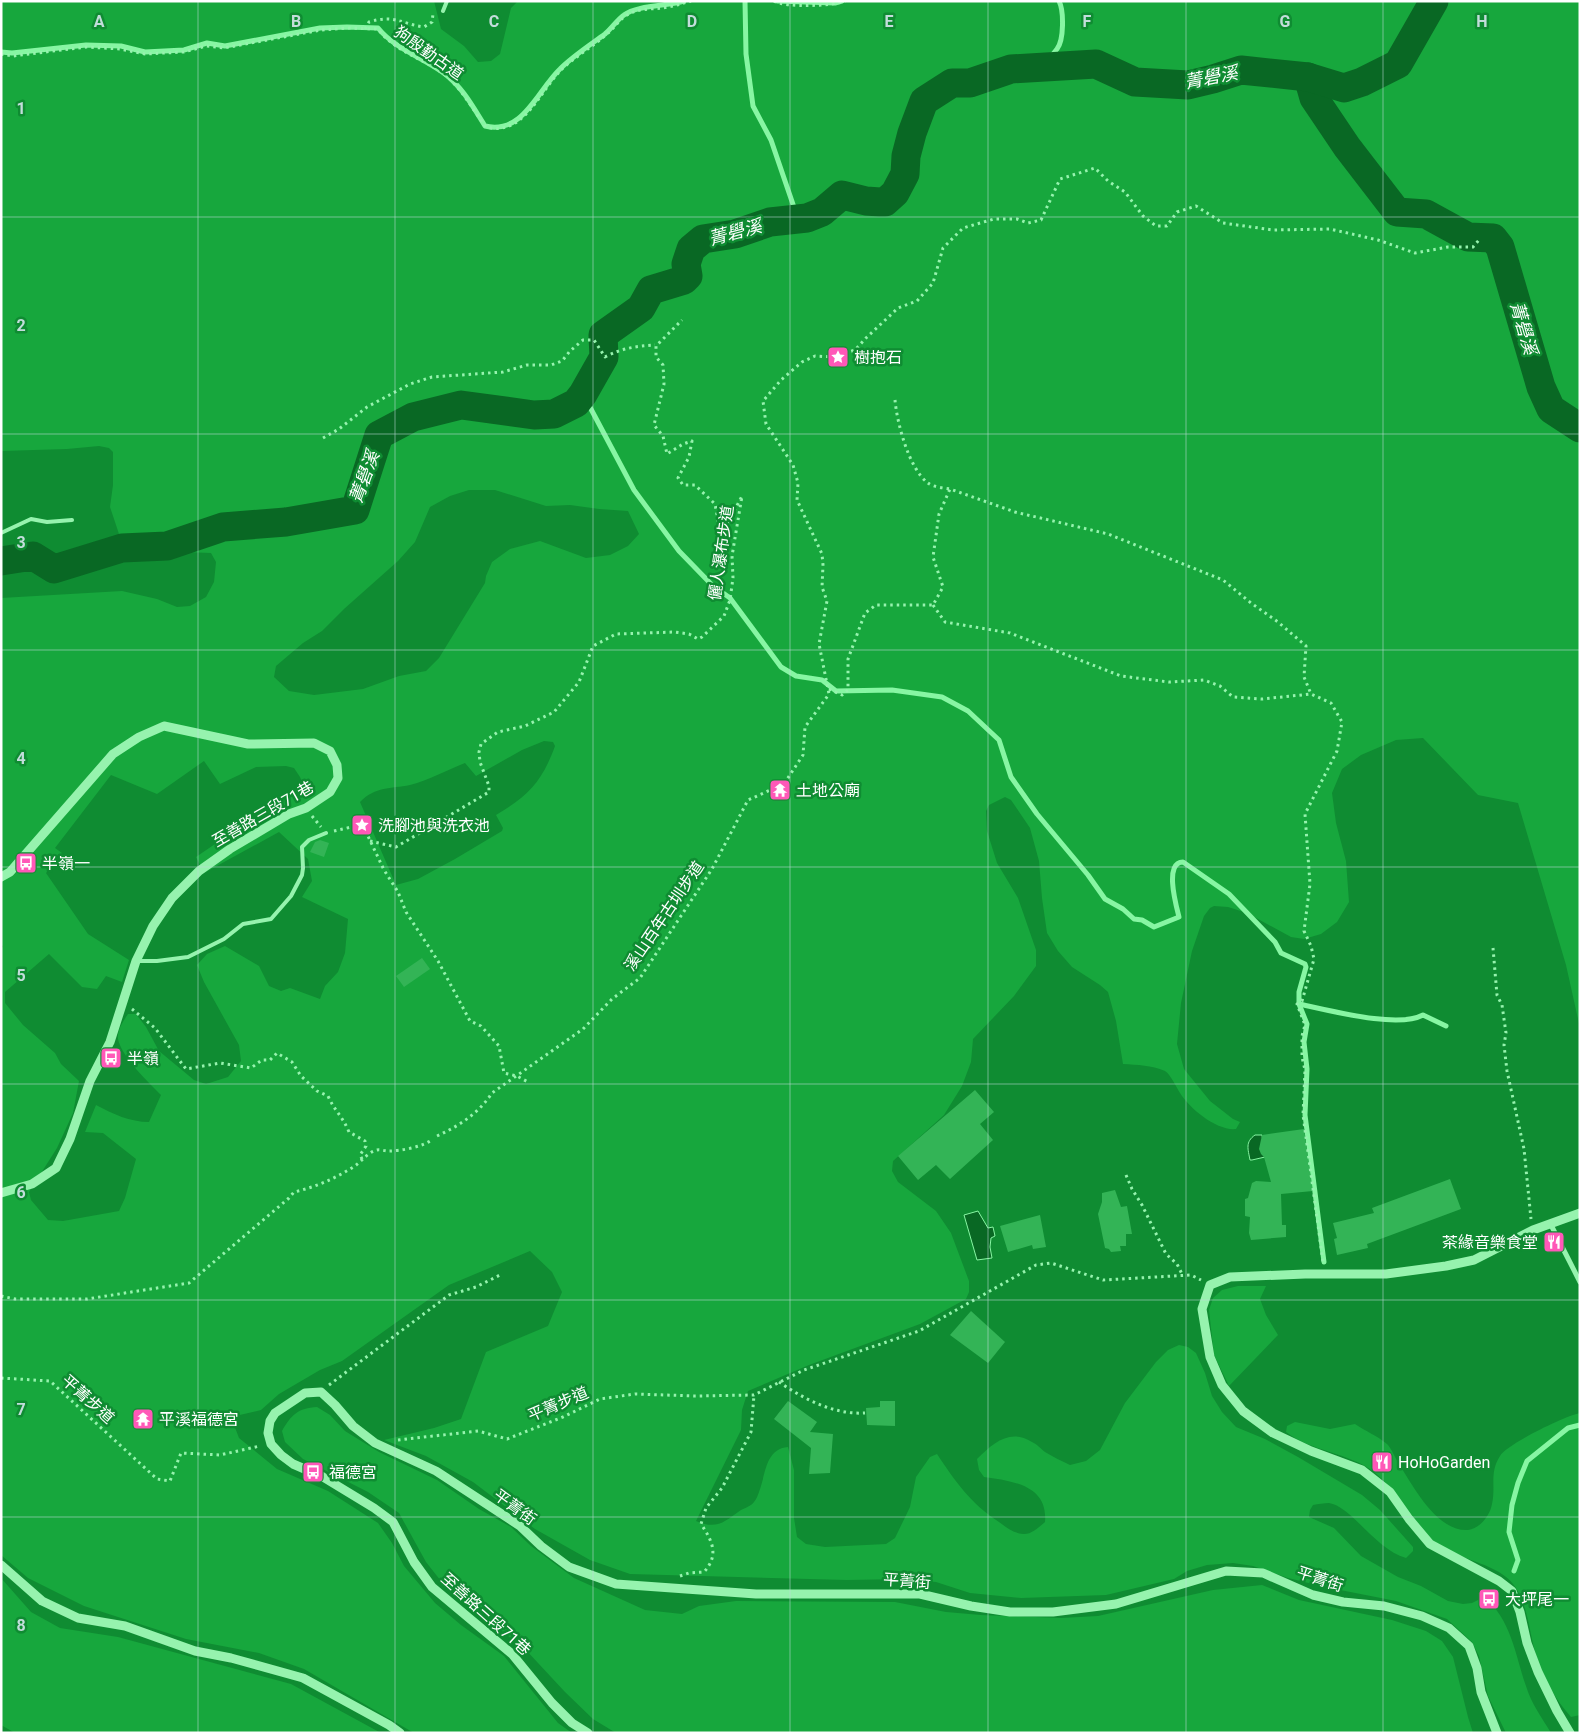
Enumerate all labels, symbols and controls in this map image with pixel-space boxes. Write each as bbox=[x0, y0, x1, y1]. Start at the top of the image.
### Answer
text: A bbox=[94, 12, 105, 31]
text: B bbox=[291, 12, 301, 31]
text: C bbox=[489, 12, 499, 31]
text: D bbox=[687, 12, 697, 31]
text: E bbox=[885, 12, 894, 31]
text: F bbox=[1083, 12, 1092, 31]
text: G bbox=[1280, 12, 1291, 31]
text: H bbox=[1476, 12, 1488, 31]
street label: 狗殷勤古道 bbox=[391, 22, 467, 84]
water label: 菁礐溪 bbox=[1182, 61, 1242, 92]
text: 1 bbox=[16, 99, 26, 118]
water label: 菁礐溪 bbox=[706, 214, 767, 249]
water label: 菁礐溪 bbox=[1506, 299, 1542, 360]
text: 2 bbox=[16, 316, 26, 335]
place icon: 樹抱石 bbox=[826, 345, 850, 369]
place label: 樹抱石 bbox=[854, 348, 902, 367]
water label: 菁礐溪 bbox=[345, 445, 384, 506]
street label: 儷人瀑布步道 bbox=[705, 504, 737, 602]
text: 3 bbox=[16, 533, 26, 552]
text: 4 bbox=[16, 749, 26, 768]
street label: 至善路三段71巷 bbox=[209, 777, 317, 851]
temple icon: 土地公廟 bbox=[768, 778, 792, 802]
place label: 土地公廟 bbox=[796, 781, 860, 800]
place icon: 洗腳池與洗衣池 bbox=[350, 813, 374, 837]
place label: 洗腳池與洗衣池 bbox=[378, 816, 490, 835]
bus stop icon: 半嶺一 bbox=[14, 851, 38, 875]
place label: 半嶺一 bbox=[42, 854, 90, 873]
street label: 溪山百年古圳步道 bbox=[620, 858, 708, 974]
text: 5 bbox=[16, 966, 26, 985]
bus stop icon: 半嶺 bbox=[99, 1046, 123, 1070]
place label: 半嶺 bbox=[127, 1049, 159, 1068]
text: 6 bbox=[16, 1183, 26, 1202]
restaurant icon: 茶緣音樂食堂 bbox=[1542, 1230, 1566, 1254]
place label: 茶緣音樂食堂 bbox=[1442, 1233, 1538, 1252]
street label: 平菁步道 bbox=[58, 1371, 118, 1427]
street label: 平菁步道 bbox=[525, 1383, 591, 1425]
text: 7 bbox=[16, 1400, 26, 1419]
temple icon: 平溪福德宮 bbox=[131, 1407, 155, 1431]
place label: 平溪福德宮 bbox=[159, 1410, 239, 1429]
restaurant icon: HoHoGarden bbox=[1370, 1450, 1394, 1474]
place label: HoHoGarden bbox=[1398, 1453, 1490, 1472]
bus stop icon: 福德宮 bbox=[301, 1460, 325, 1484]
place label: 福德宮 bbox=[329, 1463, 377, 1482]
street label: 平菁街 bbox=[490, 1485, 540, 1529]
street label: 平菁街 bbox=[1294, 1563, 1346, 1595]
street label: 至善路三段71巷 bbox=[437, 1569, 535, 1659]
street label: 平菁街 bbox=[882, 1570, 932, 1592]
bus stop icon: 大坪尾一 bbox=[1477, 1587, 1501, 1611]
place label: 大坪尾一 bbox=[1505, 1590, 1569, 1609]
text: 8 bbox=[16, 1616, 26, 1635]

